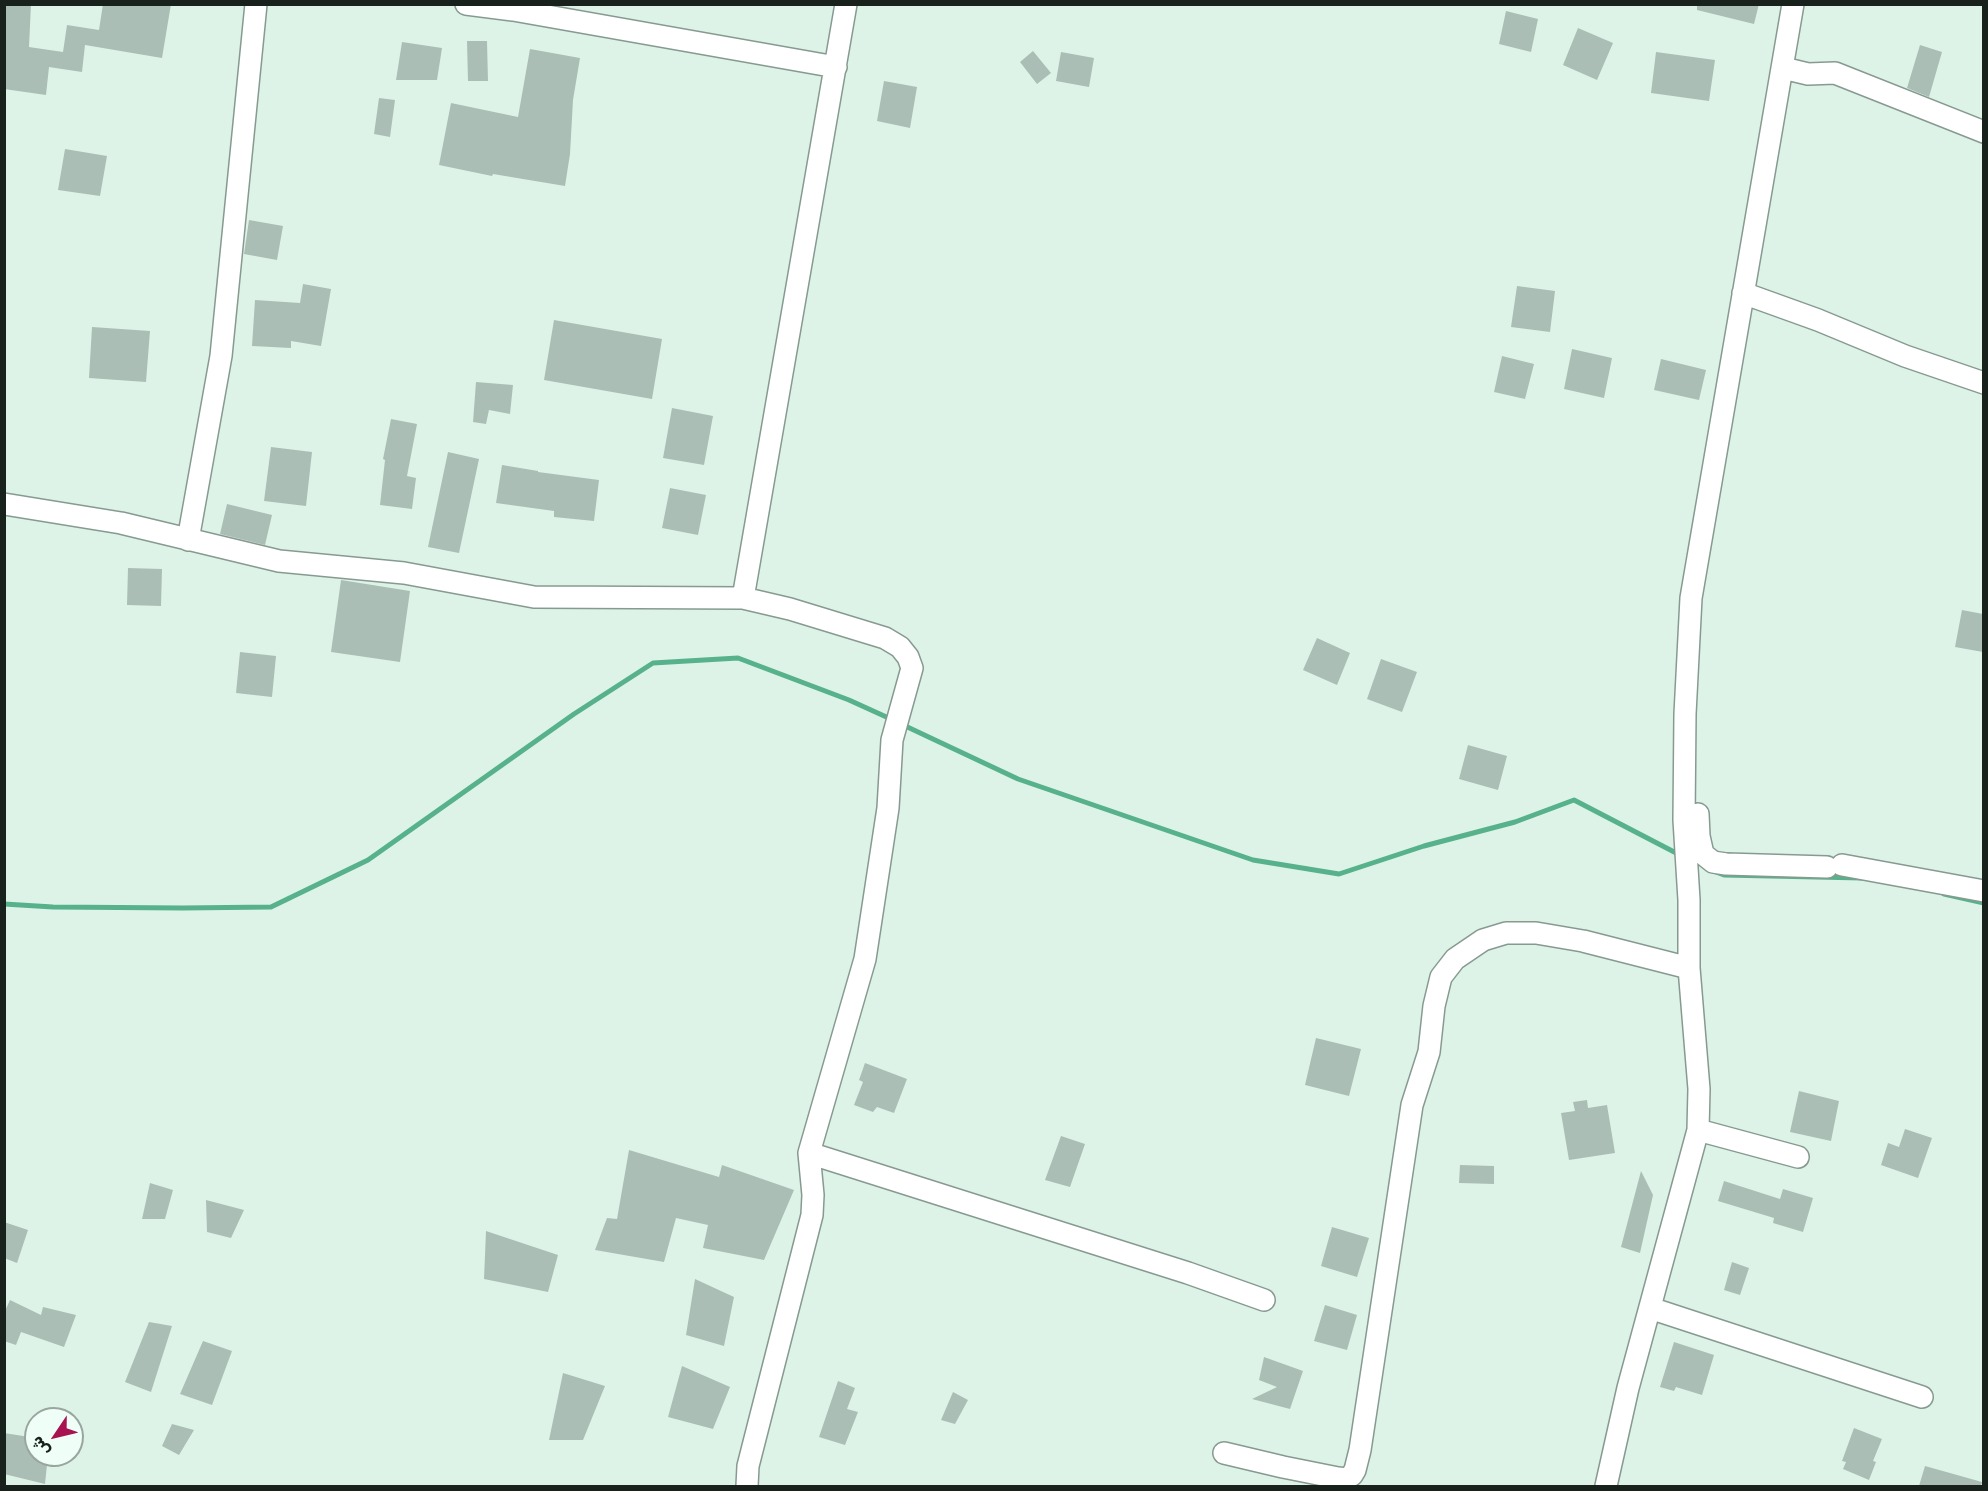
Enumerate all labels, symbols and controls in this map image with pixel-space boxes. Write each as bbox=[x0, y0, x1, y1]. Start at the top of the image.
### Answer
north arrow bbox=[24, 1407, 84, 1467]
text: ش bbox=[27, 1433, 54, 1460]

